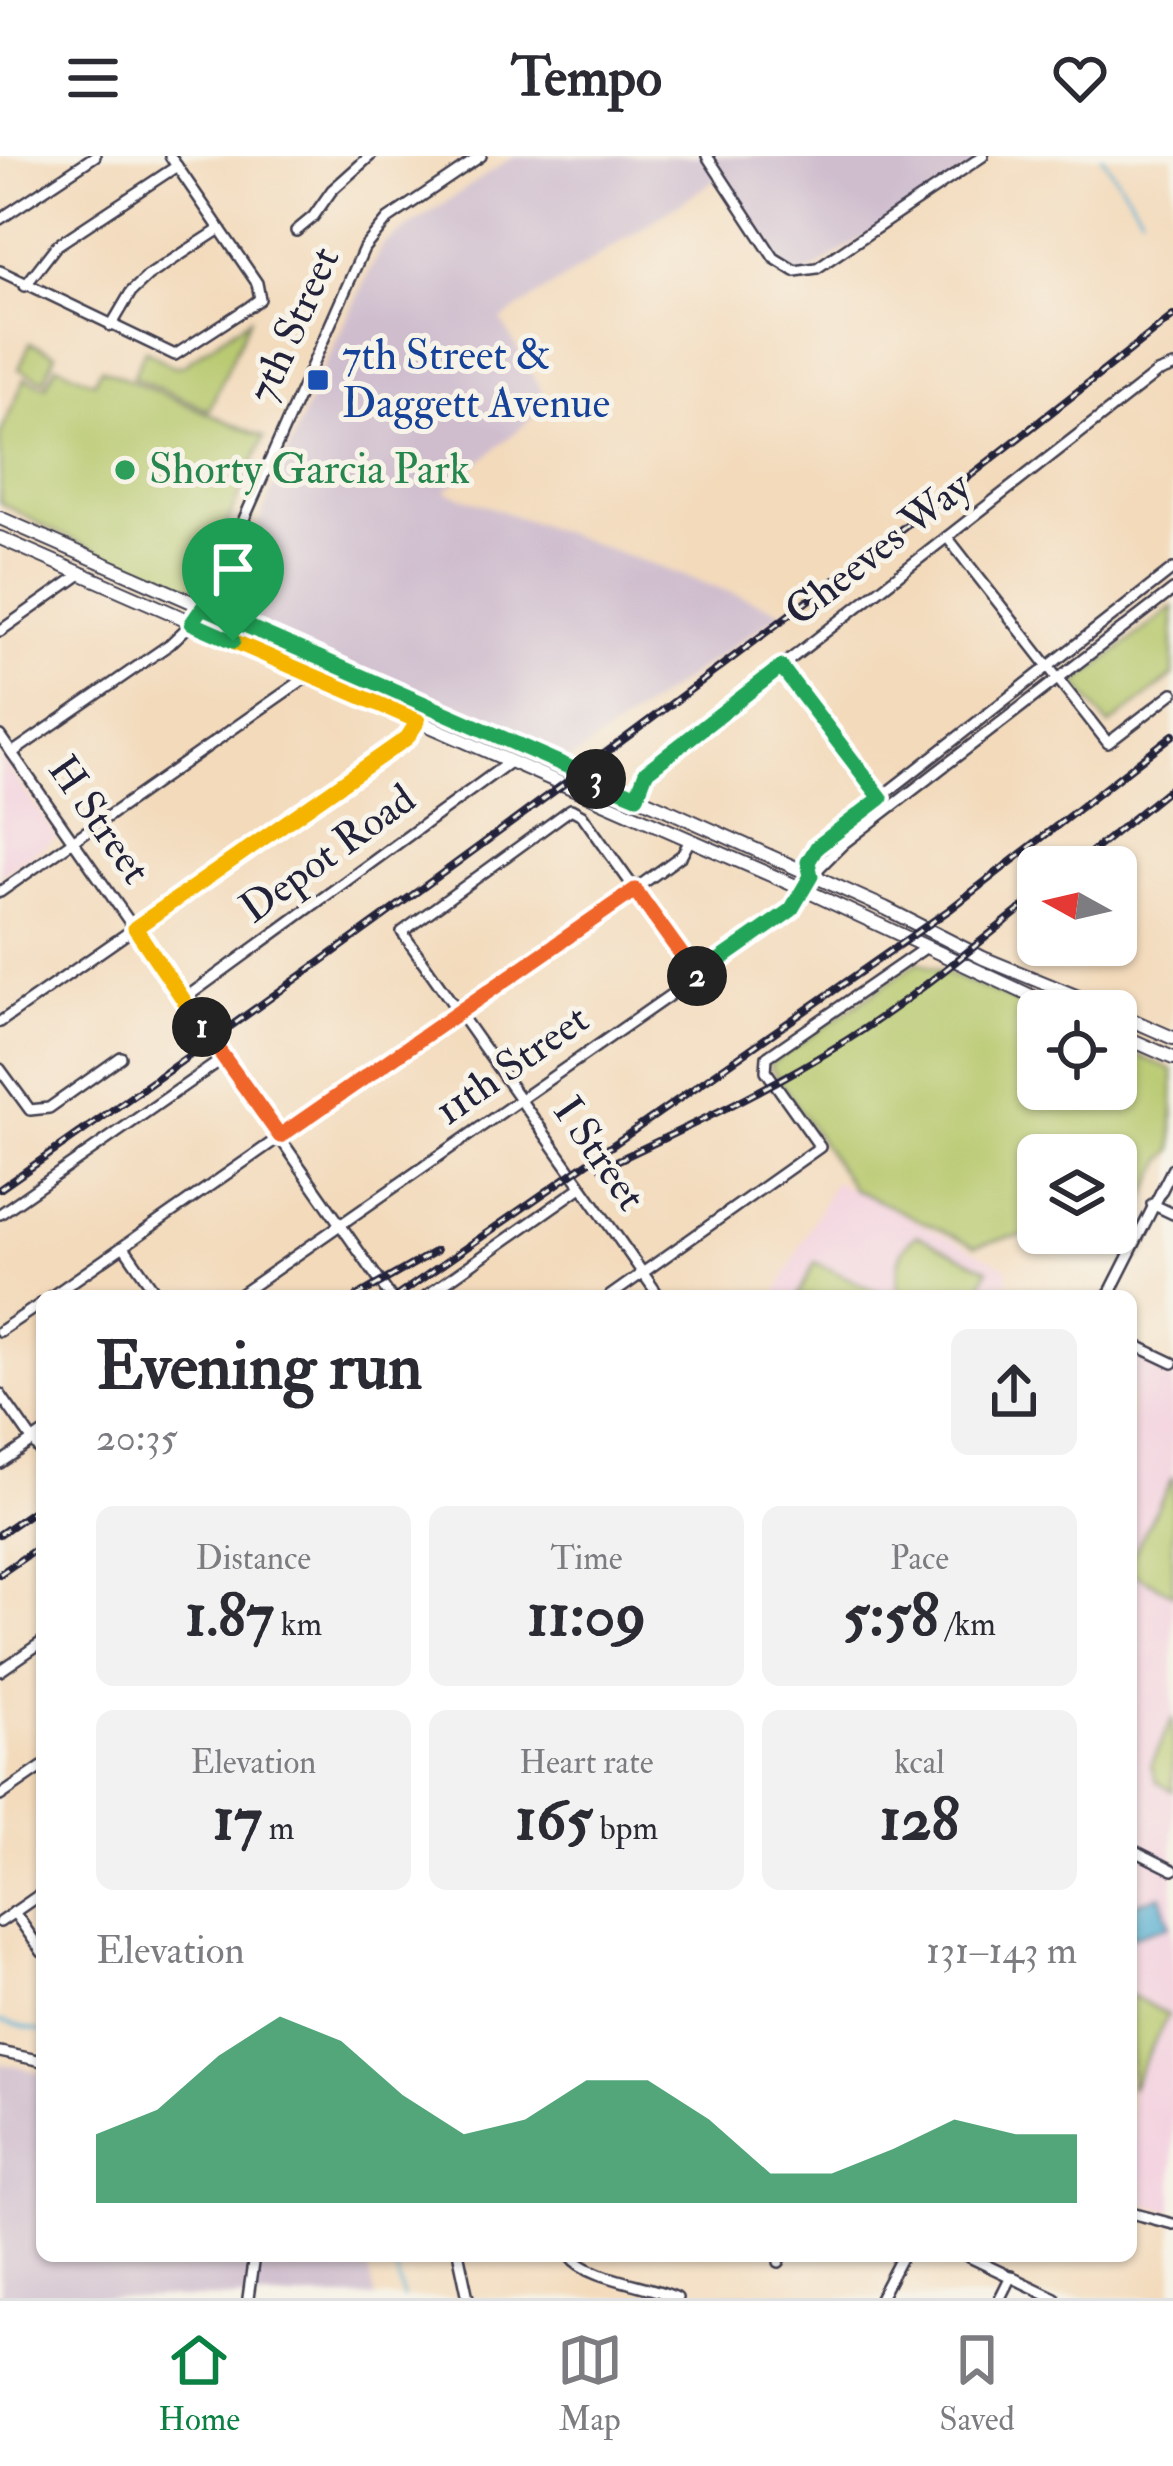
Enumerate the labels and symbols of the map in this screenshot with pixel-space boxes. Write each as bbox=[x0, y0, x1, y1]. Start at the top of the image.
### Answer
street label: 7th Street bbox=[237, 239, 351, 411]
place label: 7th Street & Daggett Avenue bbox=[342, 330, 610, 430]
marker: 7th Street & Daggett Avenue bbox=[305, 367, 331, 393]
place label: Shorty Garcia Park bbox=[149, 444, 470, 496]
marker: Shorty Garcia Park bbox=[112, 457, 138, 483]
street label: Cheeves Way bbox=[775, 460, 981, 637]
pin bbox=[182, 518, 284, 641]
street label: H Street bbox=[36, 746, 162, 894]
pin: 3 bbox=[566, 749, 626, 809]
street label: Depot Road bbox=[230, 773, 426, 935]
north arrow bbox=[1017, 846, 1137, 966]
pin: 2 bbox=[667, 946, 727, 1006]
street label: 11th Street bbox=[425, 993, 599, 1137]
pin: 1 bbox=[172, 997, 232, 1057]
street label: I Street bbox=[541, 1087, 657, 1221]

